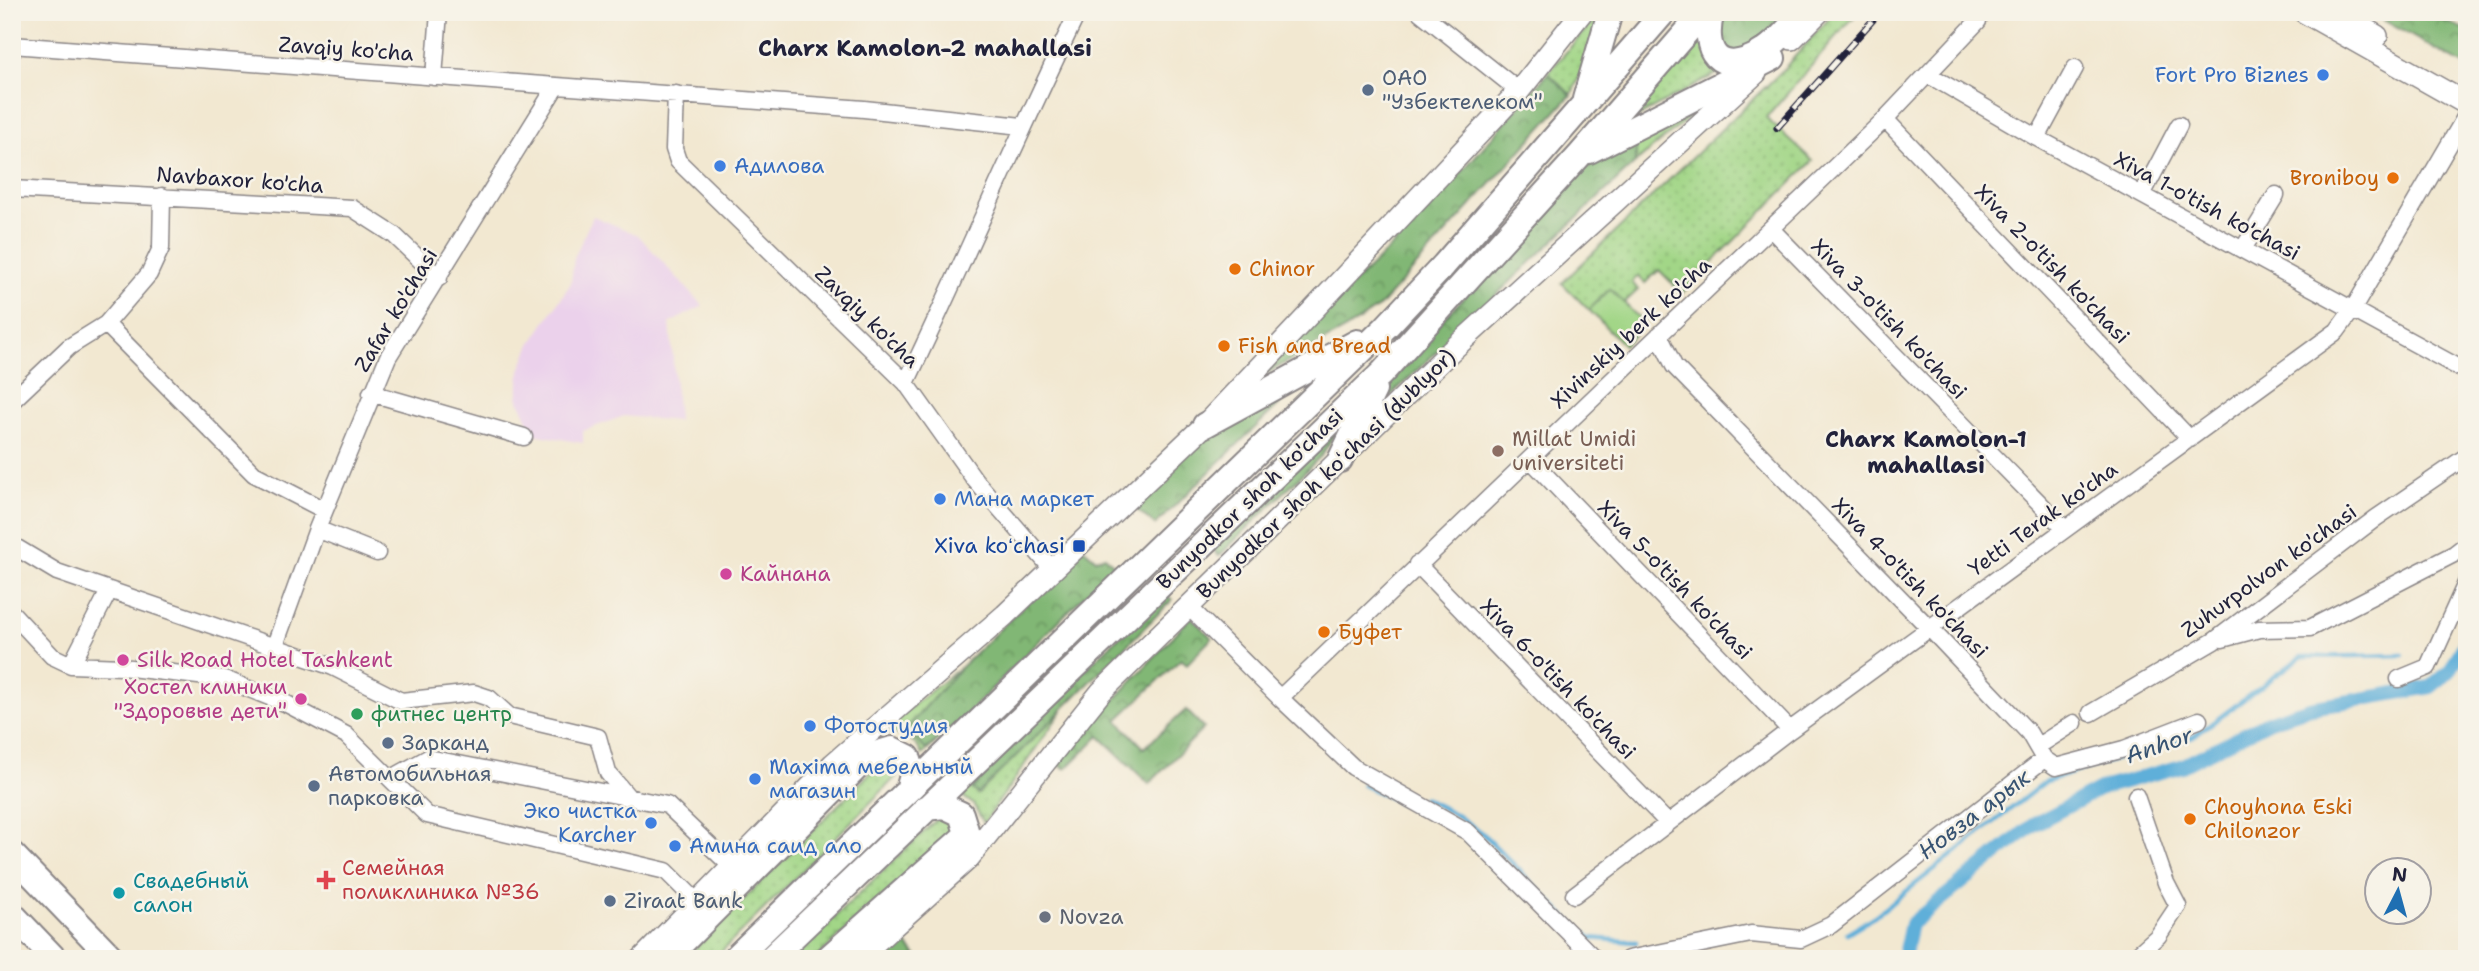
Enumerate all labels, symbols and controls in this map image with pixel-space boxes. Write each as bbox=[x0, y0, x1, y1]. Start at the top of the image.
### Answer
street label: Zavqiy ko'cha bbox=[278, 30, 414, 68]
district label: Charx Kamolon-2 mahallasi bbox=[758, 33, 1092, 63]
place label: Fort Pro Biznes bbox=[2155, 61, 2309, 89]
place label: ОАО "Узбектелеком" bbox=[1382, 64, 1543, 116]
marker: Fort Pro Biznes bbox=[2315, 67, 2331, 83]
marker: ОАО "Узбектелеком" bbox=[1360, 82, 1376, 98]
street label: Xiva 1-o'tish ko'chasi bbox=[2109, 145, 2305, 267]
place label: Адилова bbox=[734, 152, 824, 180]
marker: Адилова bbox=[712, 158, 728, 174]
street label: Navbaxor ko'cha bbox=[155, 160, 325, 200]
place label: Broniboy bbox=[2290, 164, 2379, 192]
marker: Broniboy bbox=[2385, 170, 2401, 186]
street label: Xiva 2-o'tish ko'chasi bbox=[1968, 178, 2136, 350]
street label: Xiva 3-o'tish ko'chasi bbox=[1805, 233, 1973, 405]
street label: Zafar ko'chasi bbox=[348, 243, 444, 377]
street label: Xivinskiy berk ko'cha bbox=[1545, 251, 1717, 415]
place label: Chinor bbox=[1249, 255, 1315, 283]
street label: Zavqiy ko'cha bbox=[809, 260, 925, 374]
marker: Chinor bbox=[1227, 261, 1243, 277]
place label: Fish and Bread bbox=[1238, 332, 1391, 360]
marker: Fish and Bread bbox=[1216, 338, 1232, 354]
street label: Bunyodkor shoh koʻchasi (dublyor) bbox=[1191, 343, 1461, 605]
street label: Bunyodkor shoh ko'chasi bbox=[1150, 402, 1350, 596]
district label: Charx Kamolon-1 mahallasi bbox=[1825, 424, 2027, 480]
place label: Millat Umidi universiteti bbox=[1512, 425, 1636, 477]
marker: Millat Umidi universiteti bbox=[1490, 443, 1506, 459]
street label: Yetti Terak ko'cha bbox=[1963, 455, 2123, 583]
place label: Мана маркет bbox=[954, 485, 1094, 513]
marker: Мана маркет bbox=[932, 491, 948, 507]
street label: Xiva 4-o'tish ko'chasi bbox=[1826, 492, 1994, 664]
street label: Xiva 5-o'tish ko'chasi bbox=[1591, 494, 1759, 666]
street label: Zuhurpolvon ko'chasi bbox=[2176, 498, 2362, 644]
place label: Xiva koʻchasi bbox=[934, 532, 1065, 560]
marker: Xiva koʻchasi bbox=[1071, 538, 1087, 554]
place label: Кайнана bbox=[740, 560, 830, 588]
marker: Кайнана bbox=[718, 566, 734, 582]
street label: Xiva 6-o'tish ko'chasi bbox=[1474, 593, 1642, 765]
place label: Буфет bbox=[1338, 618, 1402, 646]
marker: Буфет bbox=[1316, 624, 1332, 640]
place label: Silk Road Hotel Tashkent bbox=[137, 646, 393, 674]
marker: Silk Road Hotel Tashkent bbox=[115, 652, 131, 668]
place label: Хостел клиники "Здоровые дети" bbox=[114, 673, 287, 725]
marker: Хостел клиники "Здоровые дети" bbox=[293, 691, 309, 707]
place label: фитнес центр bbox=[371, 700, 512, 728]
marker: фитнес центр bbox=[349, 706, 365, 722]
place label: Фотостудия bbox=[824, 712, 949, 740]
marker: Фотостудия bbox=[802, 718, 818, 734]
water label: Anhor bbox=[2121, 719, 2198, 770]
place label: Зарканд bbox=[402, 729, 489, 757]
marker: Зарканд bbox=[380, 735, 396, 751]
place label: Maxima мебельный магазин bbox=[769, 753, 974, 805]
place label: Автомобильная парковка bbox=[328, 760, 492, 812]
water label: Новза арык bbox=[1912, 761, 2037, 866]
marker: Maxima мебельный магазин bbox=[747, 771, 763, 787]
marker: Автомобильная парковка bbox=[306, 778, 322, 794]
place label: Choyhona Eski Chilonzor bbox=[2204, 793, 2353, 845]
place label: Эко чистка Karcher bbox=[524, 797, 637, 849]
marker: Choyhona Eski Chilonzor bbox=[2182, 811, 2198, 827]
marker: Эко чистка Karcher bbox=[643, 815, 659, 831]
place label: Амина саид ало bbox=[689, 832, 862, 860]
marker: Амина саид ало bbox=[667, 838, 683, 854]
place label: Семейная поликлиника №36 bbox=[342, 854, 540, 906]
north arrow bbox=[2364, 856, 2434, 926]
text: N bbox=[2391, 861, 2409, 888]
place label: Свадебный салон bbox=[133, 867, 249, 919]
marker: Семейная поликлиника №36 bbox=[316, 870, 336, 890]
marker: Свадебный салон bbox=[111, 885, 127, 901]
place label: Ziraat Bank bbox=[624, 887, 743, 915]
marker: Ziraat Bank bbox=[602, 893, 618, 909]
place label: Novza bbox=[1059, 903, 1123, 931]
marker: Novza bbox=[1037, 909, 1053, 925]

